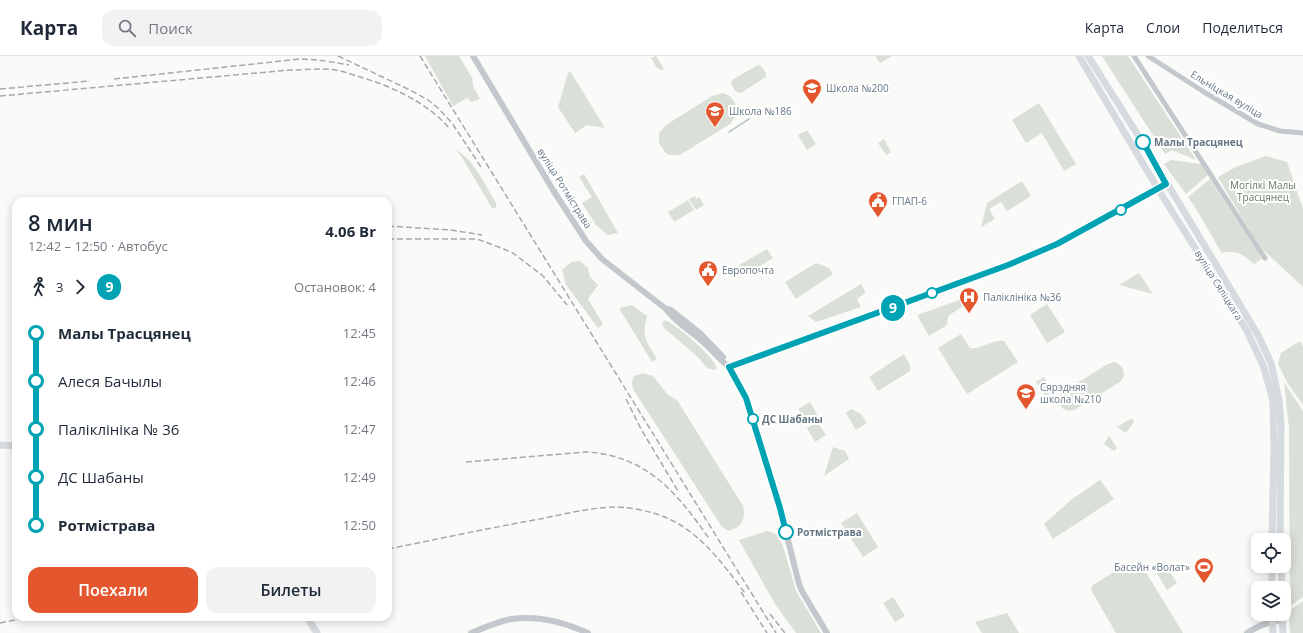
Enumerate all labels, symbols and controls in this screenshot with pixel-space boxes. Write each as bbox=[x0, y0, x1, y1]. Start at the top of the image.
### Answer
search box bbox=[102, 10, 382, 46]
text: Карта bbox=[20, 15, 78, 41]
icon: search bbox=[116, 17, 138, 39]
text: Поиск bbox=[148, 18, 193, 38]
text: Карта bbox=[1085, 18, 1124, 37]
text: Слои bbox=[1146, 18, 1180, 37]
text: Поделиться bbox=[1202, 18, 1283, 37]
street label: Ельніцкая вуліца bbox=[1188, 67, 1266, 121]
school or university icon: Школа №200 bbox=[801, 77, 823, 105]
place label: Школа №200 bbox=[826, 81, 889, 95]
school or university icon: Школа №186 bbox=[704, 100, 726, 128]
place label: Школа №186 bbox=[729, 104, 792, 118]
marker: Малы Трасцянец bbox=[1135, 134, 1151, 150]
place label: Малы Трасцянец bbox=[1154, 135, 1243, 149]
street label: вуліца Ротмістрава bbox=[535, 145, 595, 231]
park label: Могілкі Малы Трасцянец bbox=[1230, 178, 1296, 204]
public building icon: ГПАП-6 bbox=[867, 190, 889, 218]
place label: ГПАП-6 bbox=[892, 194, 927, 208]
unlabelled marker bbox=[1115, 204, 1127, 216]
text: 8 мин bbox=[28, 207, 93, 237]
text: 4.06 Br bbox=[325, 221, 376, 241]
text: 12:42 – 12:50 · Автобус bbox=[28, 237, 168, 255]
street label: вуліца Сяліцкага bbox=[1192, 247, 1246, 323]
public building icon: Европочта bbox=[697, 259, 719, 287]
place label: Европочта bbox=[722, 263, 774, 277]
icon: walk bbox=[28, 276, 50, 298]
icon: forward bbox=[69, 276, 91, 298]
text: 9 bbox=[105, 277, 113, 296]
text: 3 bbox=[56, 278, 63, 296]
text: Остановок: 4 bbox=[294, 278, 376, 296]
hospital icon: Паліклініка №36 bbox=[958, 286, 980, 314]
unlabelled marker bbox=[926, 287, 938, 299]
place label: Паліклініка №36 bbox=[983, 290, 1062, 304]
line badge: 9 bbox=[880, 295, 906, 321]
text: 9 bbox=[889, 298, 897, 317]
text: Малы Трасцянец bbox=[58, 323, 191, 343]
text: 12:45 bbox=[343, 324, 376, 342]
text: Алеся Бачылы bbox=[58, 371, 162, 391]
text: 12:46 bbox=[343, 372, 376, 390]
place label: Сярэдняя школа №210 bbox=[1040, 380, 1102, 406]
school or university icon: Сярэдняя школа №210 bbox=[1015, 382, 1037, 410]
place label: ДС Шабаны bbox=[762, 412, 823, 426]
marker: ДС Шабаны bbox=[747, 413, 759, 425]
text: Паліклініка № 36 bbox=[58, 419, 179, 439]
text: 12:47 bbox=[343, 420, 376, 438]
text: ДС Шабаны bbox=[58, 467, 144, 487]
text: 12:49 bbox=[343, 468, 376, 486]
text: Ротмістрава bbox=[58, 515, 155, 535]
text: 12:50 bbox=[343, 516, 376, 534]
marker: Ротмістрава bbox=[778, 524, 794, 540]
place label: Ротмістрава bbox=[797, 525, 862, 539]
map controls bbox=[1251, 533, 1291, 621]
button: locate bbox=[1251, 533, 1291, 573]
sports icon: Басейн «Волат» bbox=[1193, 556, 1215, 584]
place label: Басейн «Волат» bbox=[1114, 560, 1190, 574]
button: Поехали bbox=[28, 567, 198, 613]
button: Билеты bbox=[206, 567, 376, 613]
button: layers bbox=[1251, 581, 1291, 621]

